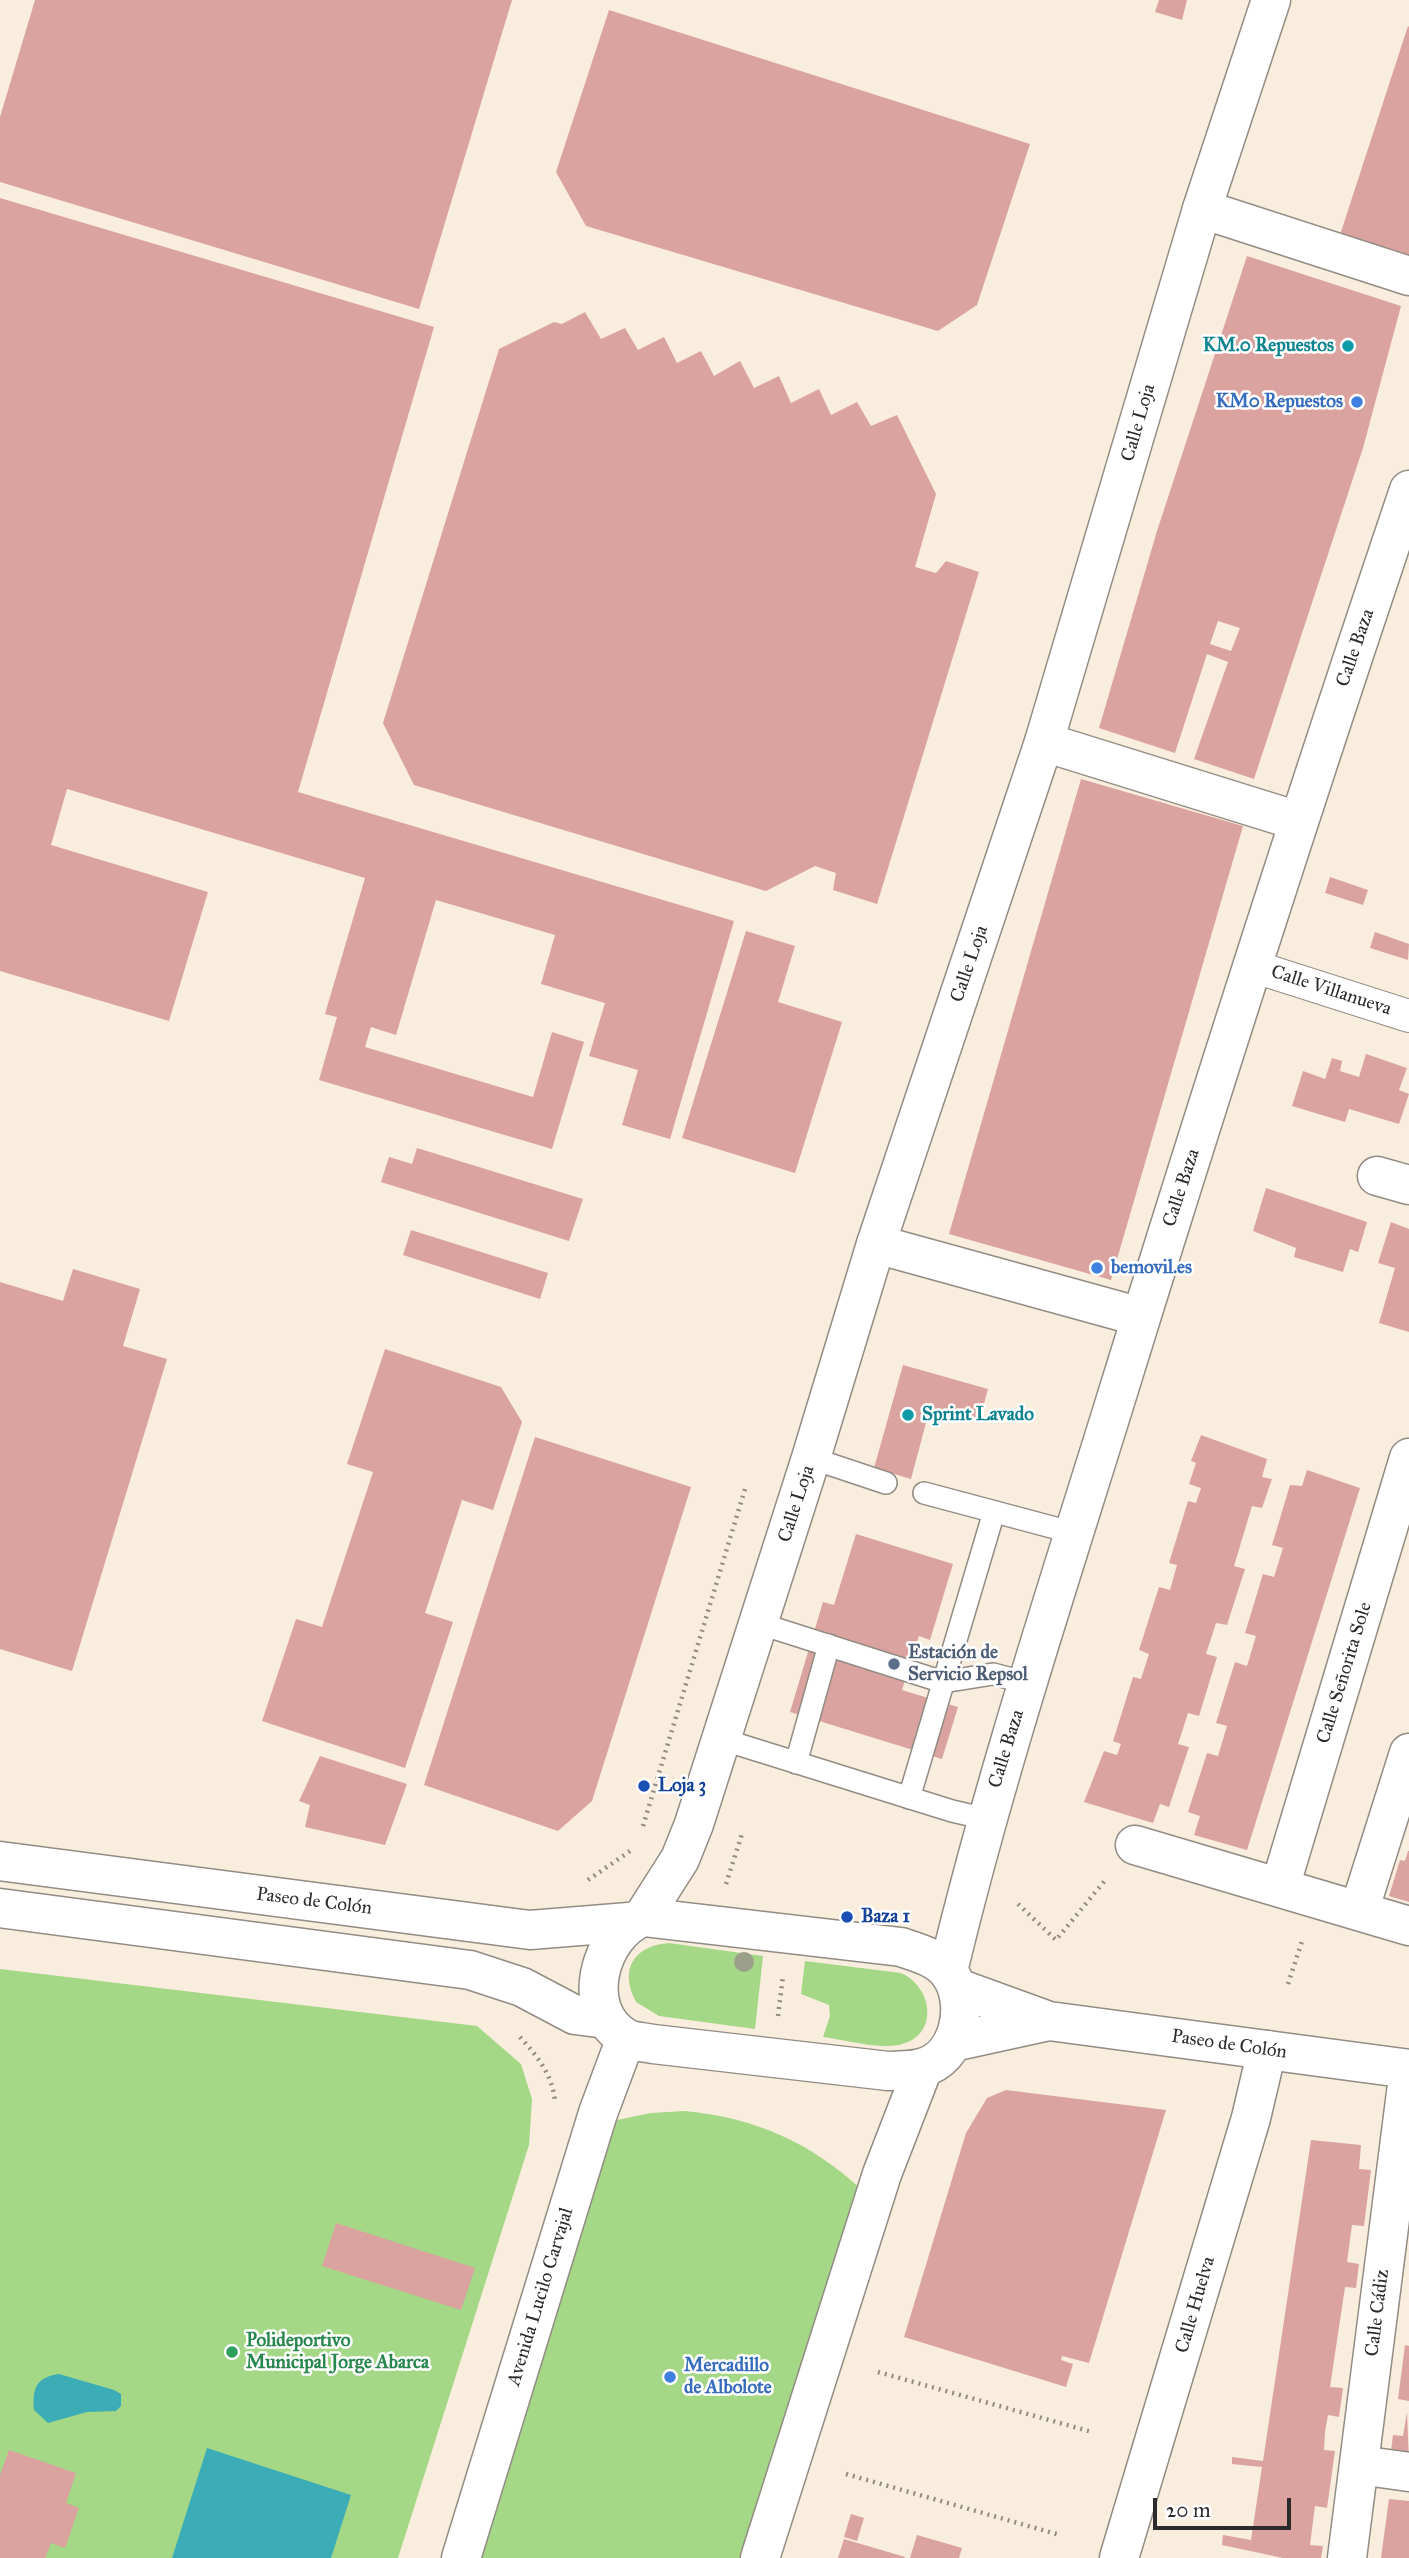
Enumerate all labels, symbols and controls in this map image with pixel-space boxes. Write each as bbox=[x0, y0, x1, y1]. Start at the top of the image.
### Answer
place label: KM.0 Repuestos bbox=[1203, 335, 1334, 357]
marker: KM.0 Repuestos bbox=[1340, 338, 1356, 354]
street label: Calle Loja bbox=[1117, 382, 1161, 464]
place label: KM0 Repuestos bbox=[1216, 391, 1343, 413]
marker: KM0 Repuestos bbox=[1349, 394, 1365, 410]
street label: Calle Baza bbox=[1332, 606, 1380, 690]
street label: Calle Loja bbox=[946, 923, 994, 1005]
street label: Calle Villanueva bbox=[1268, 961, 1394, 1021]
street label: Calle Baza bbox=[1159, 1146, 1205, 1230]
place label: bemovil.es bbox=[1111, 1257, 1192, 1279]
marker: bemovil.es bbox=[1089, 1260, 1105, 1276]
place label: Sprint Lavado bbox=[922, 1404, 1034, 1426]
marker: Sprint Lavado bbox=[900, 1407, 916, 1423]
street label: Calle Loja bbox=[774, 1463, 820, 1545]
street label: Calle Señorita Sole bbox=[1313, 1600, 1377, 1746]
place label: Estación de Servicio Repsol bbox=[908, 1642, 1028, 1686]
marker: Estación de Servicio Repsol bbox=[886, 1656, 902, 1672]
street label: Calle Baza bbox=[984, 1707, 1030, 1791]
place label: Loja 3 bbox=[658, 1775, 706, 1797]
marker: Loja 3 bbox=[636, 1778, 652, 1794]
street label: Paseo de Colón bbox=[255, 1884, 373, 1920]
place label: Baza 1 bbox=[861, 1906, 910, 1928]
marker: Baza 1 bbox=[839, 1909, 855, 1925]
street label: Paseo de Colón bbox=[1170, 2026, 1288, 2064]
street label: Avenida Lucilo Carvajal bbox=[503, 2205, 579, 2389]
street label: Calle Huelva bbox=[1171, 2254, 1221, 2356]
street label: Calle Cádiz bbox=[1361, 2268, 1395, 2358]
place label: Polideportivo Municipal Jorge Abarca bbox=[246, 2330, 429, 2374]
marker: Polideportivo Municipal Jorge Abarca bbox=[224, 2344, 240, 2360]
place label: Mercadillo de Albolote bbox=[684, 2355, 772, 2399]
marker: Mercadillo de Albolote bbox=[662, 2369, 678, 2385]
scale bar bbox=[1157, 2484, 1295, 2528]
text: 20 m bbox=[1166, 2497, 1211, 2523]

